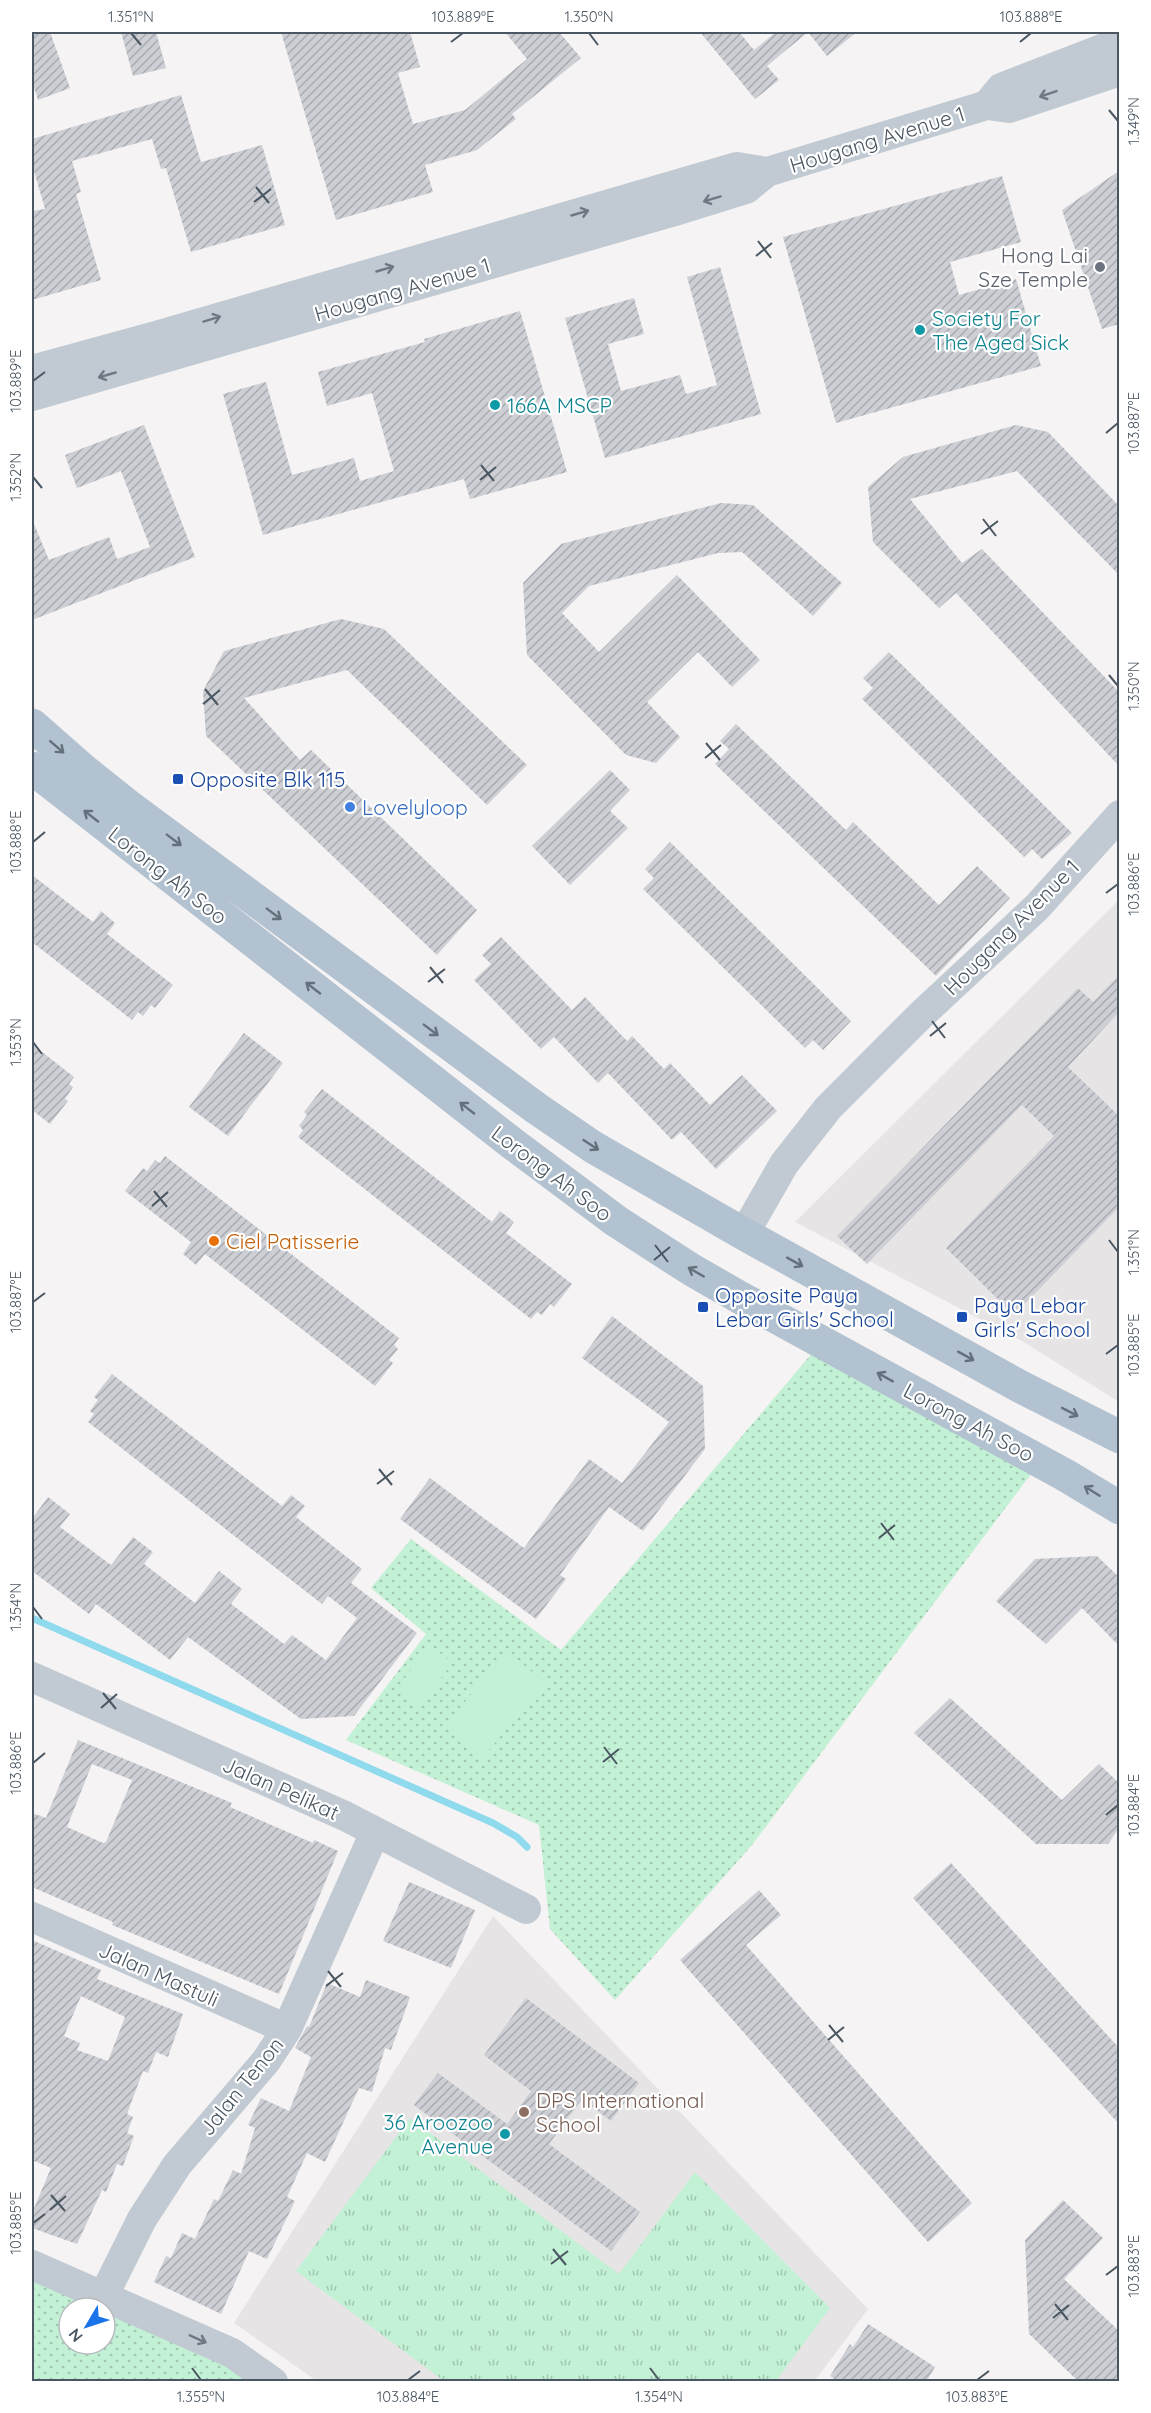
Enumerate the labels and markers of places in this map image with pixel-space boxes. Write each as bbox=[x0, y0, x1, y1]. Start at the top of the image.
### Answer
place label: Hong Lai Sze Temple bbox=[978, 242, 1088, 292]
marker: Hong Lai Sze Temple bbox=[1093, 260, 1107, 274]
place label: Society For The Aged Sick bbox=[932, 305, 1069, 355]
marker: Society For The Aged Sick bbox=[913, 323, 927, 337]
place label: 166A MSCP bbox=[507, 392, 612, 418]
marker: 166A MSCP bbox=[488, 398, 502, 412]
place label: Opposite Blk 115 bbox=[190, 766, 346, 792]
marker: Opposite Blk 115 bbox=[171, 772, 185, 786]
place label: Lovelyloop bbox=[362, 794, 468, 820]
marker: Lovelyloop bbox=[343, 800, 357, 814]
place label: Ciel Patisserie bbox=[226, 1228, 359, 1254]
marker: Ciel Patisserie bbox=[207, 1234, 221, 1248]
place label: Opposite Paya Lebar Girls' School bbox=[715, 1282, 894, 1332]
place label: Paya Lebar Girls' School bbox=[974, 1292, 1090, 1342]
marker: Opposite Paya Lebar Girls' School bbox=[696, 1300, 710, 1314]
marker: Paya Lebar Girls' School bbox=[955, 1310, 969, 1324]
place label: DPS International School bbox=[536, 2087, 704, 2137]
marker: DPS International School bbox=[517, 2105, 531, 2119]
place label: 36 Aroozoo Avenue bbox=[383, 2109, 493, 2159]
marker: 36 Aroozoo Avenue bbox=[498, 2127, 512, 2141]

